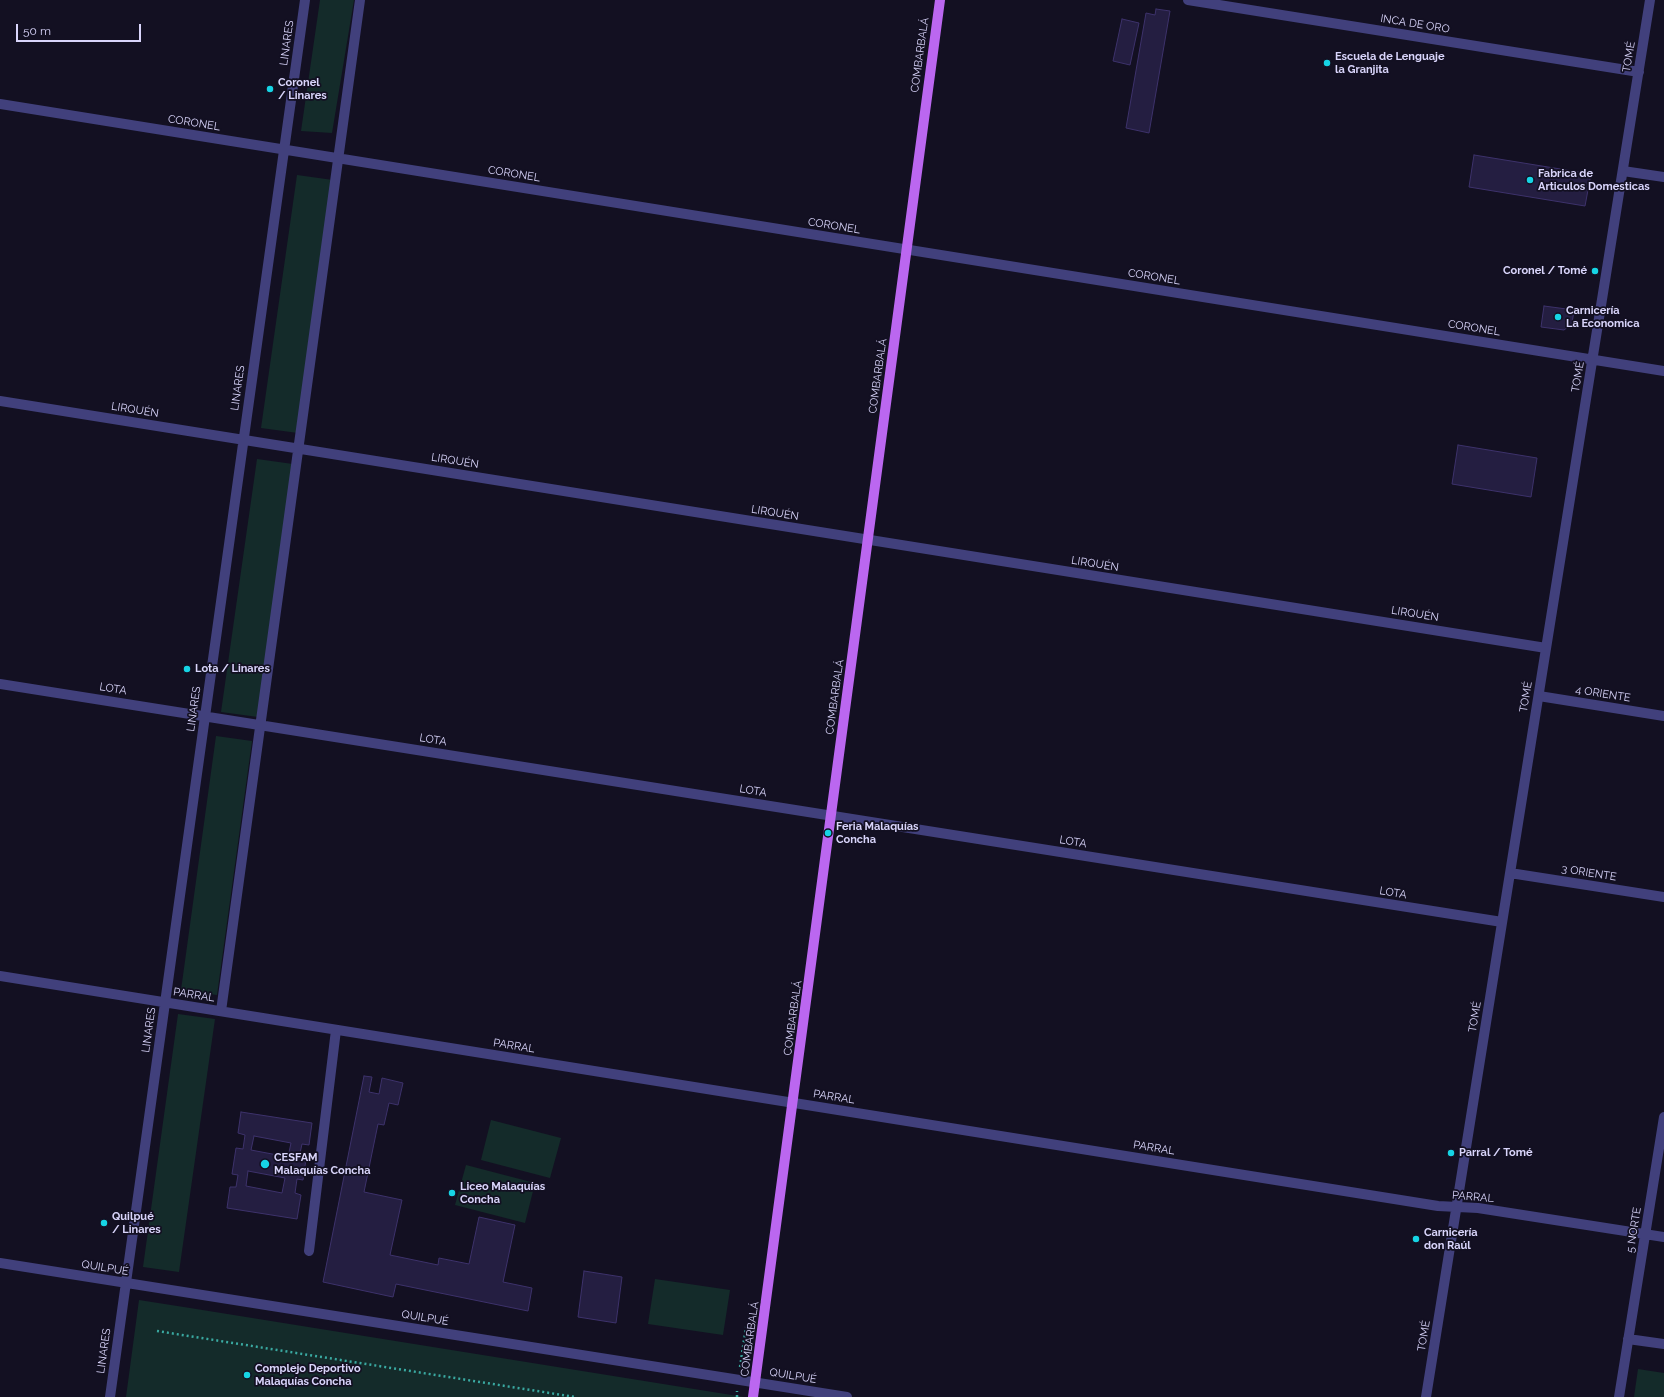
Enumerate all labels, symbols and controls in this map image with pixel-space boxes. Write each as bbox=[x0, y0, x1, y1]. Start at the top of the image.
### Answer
street label: INCA DE ORO bbox=[1379, 12, 1451, 36]
scale bar bbox=[18, 16, 143, 42]
street label: COMBARBALÁ bbox=[908, 17, 932, 93]
street label: LINARES bbox=[277, 20, 297, 66]
text: 50 m bbox=[23, 24, 51, 38]
street label: TOMÉ bbox=[1620, 41, 1638, 73]
place label: Escuela de Lenguaje la Granjita bbox=[1335, 50, 1445, 76]
marker: Escuela de Lenguaje la Granjita bbox=[1322, 58, 1332, 68]
place label: Coronel / Linares bbox=[278, 76, 327, 102]
marker: Coronel / Linares bbox=[265, 84, 275, 94]
street label: CORONEL bbox=[167, 112, 221, 134]
street label: CORONEL bbox=[487, 163, 541, 185]
place label: Fabrica de Articulos Domesticas bbox=[1538, 167, 1650, 193]
marker: Fabrica de Articulos Domesticas bbox=[1525, 175, 1535, 185]
street label: CORONEL bbox=[807, 215, 861, 237]
place label: Coronel / Tomé bbox=[1503, 264, 1587, 278]
street label: CORONEL bbox=[1127, 266, 1181, 288]
marker: Coronel / Tomé bbox=[1590, 266, 1600, 276]
place label: Carnicería La Economica bbox=[1566, 304, 1640, 330]
marker: Carnicería La Economica bbox=[1553, 312, 1563, 322]
street label: CORONEL bbox=[1447, 317, 1501, 339]
street label: COMBARBALÁ bbox=[866, 338, 890, 414]
street label: TOMÉ bbox=[1569, 361, 1587, 393]
street label: LINARES bbox=[228, 365, 248, 411]
street label: LIRQUÉN bbox=[110, 400, 160, 420]
street label: LIRQUÉN bbox=[430, 451, 480, 471]
street label: LIRQUÉN bbox=[750, 503, 800, 523]
street label: LIRQUÉN bbox=[1070, 554, 1120, 574]
street label: LIRQUÉN bbox=[1390, 604, 1440, 624]
street label: COMBARBALÁ bbox=[823, 659, 847, 735]
place label: Lota / Linares bbox=[195, 662, 270, 676]
marker: Lota / Linares bbox=[182, 664, 192, 674]
street label: LOTA bbox=[98, 680, 128, 698]
street label: TOMÉ bbox=[1517, 681, 1535, 713]
street label: 4 ORIENTE bbox=[1575, 683, 1631, 705]
street label: LINARES bbox=[184, 686, 204, 732]
street label: LOTA bbox=[418, 731, 448, 749]
street label: LOTA bbox=[738, 782, 768, 800]
place label: Feria Malaquías Concha bbox=[836, 820, 918, 846]
marker: Feria Malaquías Concha bbox=[823, 828, 833, 838]
street label: LOTA bbox=[1058, 833, 1088, 851]
street label: 3 ORIENTE bbox=[1561, 862, 1617, 884]
street label: LOTA bbox=[1378, 884, 1408, 902]
street label: COMBARBALÁ bbox=[781, 980, 805, 1056]
street label: PARRAL bbox=[172, 985, 216, 1005]
street label: TOMÉ bbox=[1466, 1001, 1484, 1033]
street label: LINARES bbox=[139, 1007, 159, 1053]
street label: PARRAL bbox=[492, 1036, 536, 1056]
street label: PARRAL bbox=[812, 1087, 856, 1107]
street label: PARRAL bbox=[1132, 1138, 1176, 1158]
place label: Parral / Tomé bbox=[1459, 1146, 1533, 1160]
marker: Parral / Tomé bbox=[1446, 1148, 1456, 1158]
place label: CESFAM Malaquías Concha bbox=[274, 1151, 371, 1177]
marker: CESFAM Malaquías Concha bbox=[259, 1158, 271, 1170]
place label: Liceo Malaquías Concha bbox=[460, 1180, 545, 1206]
marker: Liceo Malaquías Concha bbox=[447, 1188, 457, 1198]
street label: PARRAL bbox=[1452, 1189, 1494, 1205]
street label: 5 NORTE bbox=[1624, 1206, 1644, 1254]
place label: Quilpué / Linares bbox=[112, 1210, 161, 1236]
marker: Quilpué / Linares bbox=[99, 1218, 109, 1228]
place label: Carnicería don Raúl bbox=[1424, 1226, 1478, 1252]
marker: Carnicería don Raúl bbox=[1411, 1234, 1421, 1244]
street label: QUILPUÉ bbox=[80, 1258, 130, 1278]
street label: COMBARBALÁ bbox=[738, 1301, 762, 1377]
street label: QUILPUÉ bbox=[400, 1308, 450, 1328]
street label: TOMÉ bbox=[1415, 1320, 1433, 1352]
street label: LINARES bbox=[94, 1328, 114, 1374]
place label: Complejo Deportivo Malaquías Concha bbox=[255, 1362, 361, 1388]
street label: QUILPUÉ bbox=[768, 1366, 818, 1386]
marker: Complejo Deportivo Malaquías Concha bbox=[242, 1370, 252, 1380]

